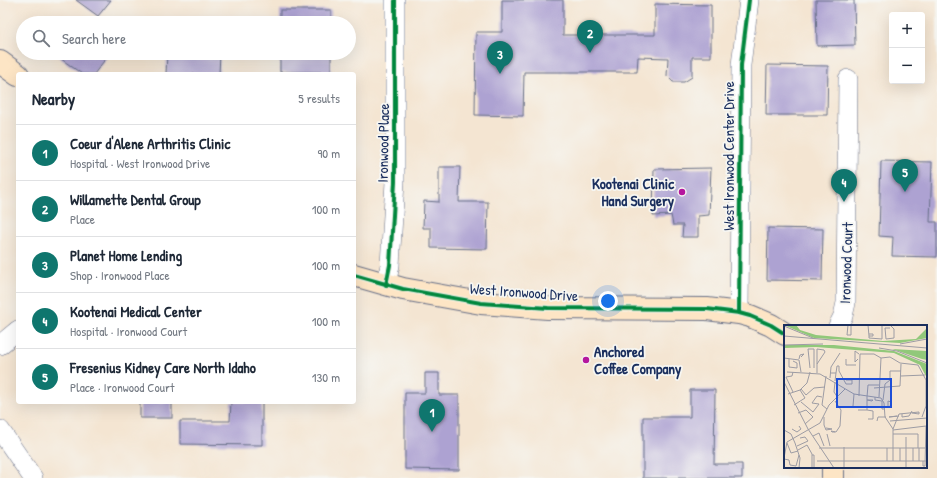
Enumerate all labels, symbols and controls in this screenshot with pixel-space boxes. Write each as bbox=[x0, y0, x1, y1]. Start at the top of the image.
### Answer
map controls bbox=[889, 12, 925, 84]
button: + bbox=[889, 12, 925, 48]
search box bbox=[16, 16, 356, 60]
pin: 2 bbox=[577, 20, 603, 53]
icon: search bbox=[30, 27, 52, 49]
text: Search here bbox=[62, 28, 126, 49]
pin: 3 bbox=[487, 41, 513, 74]
button: − bbox=[889, 48, 925, 84]
street label: West Ironwood Center Drive bbox=[718, 81, 739, 231]
text: Nearby bbox=[32, 87, 75, 110]
text: 5 results bbox=[298, 89, 340, 107]
street label: Ironwood Place bbox=[372, 103, 394, 183]
text: Coeur d'Alene Arthritis Clinic bbox=[70, 133, 230, 154]
text: 1 bbox=[43, 144, 47, 162]
text: 90 m bbox=[318, 144, 340, 162]
text: Hospital · West Ironwood Drive bbox=[70, 154, 210, 172]
pin: 5 bbox=[892, 159, 918, 192]
pin: 4 bbox=[831, 169, 857, 202]
place label: Kootenai Clinic Hand Surgery bbox=[592, 173, 675, 212]
marker: Kootenai Clinic Hand Surgery bbox=[677, 187, 687, 197]
text: Willamette Dental Group bbox=[70, 189, 201, 210]
text: 2 bbox=[42, 200, 48, 218]
text: 100 m bbox=[312, 200, 340, 218]
text: Place bbox=[70, 210, 95, 228]
street label: Ironwood Court bbox=[834, 221, 858, 304]
text: Planet Home Lending bbox=[70, 245, 182, 266]
text: 3 bbox=[42, 256, 48, 274]
text: 100 m bbox=[312, 256, 340, 274]
text: Shop · Ironwood Place bbox=[70, 266, 170, 284]
street label: West Ironwood Drive bbox=[469, 278, 579, 306]
your location bbox=[598, 291, 618, 311]
text: Kootenai Medical Center bbox=[70, 301, 202, 322]
text: 4 bbox=[43, 312, 47, 330]
text: 100 m bbox=[312, 312, 340, 330]
text: Hospital · Ironwood Court bbox=[70, 322, 187, 340]
inset map bbox=[784, 325, 927, 468]
place label: Anchored Coffee Company bbox=[594, 341, 682, 380]
marker: Anchored Coffee Company bbox=[581, 355, 591, 365]
text: Fresenius Kidney Care North Idaho bbox=[70, 357, 256, 378]
text: 5 bbox=[42, 368, 48, 386]
text: 130 m bbox=[312, 368, 340, 386]
text: Place · Ironwood Court bbox=[70, 378, 174, 396]
pin: 1 bbox=[419, 399, 445, 432]

